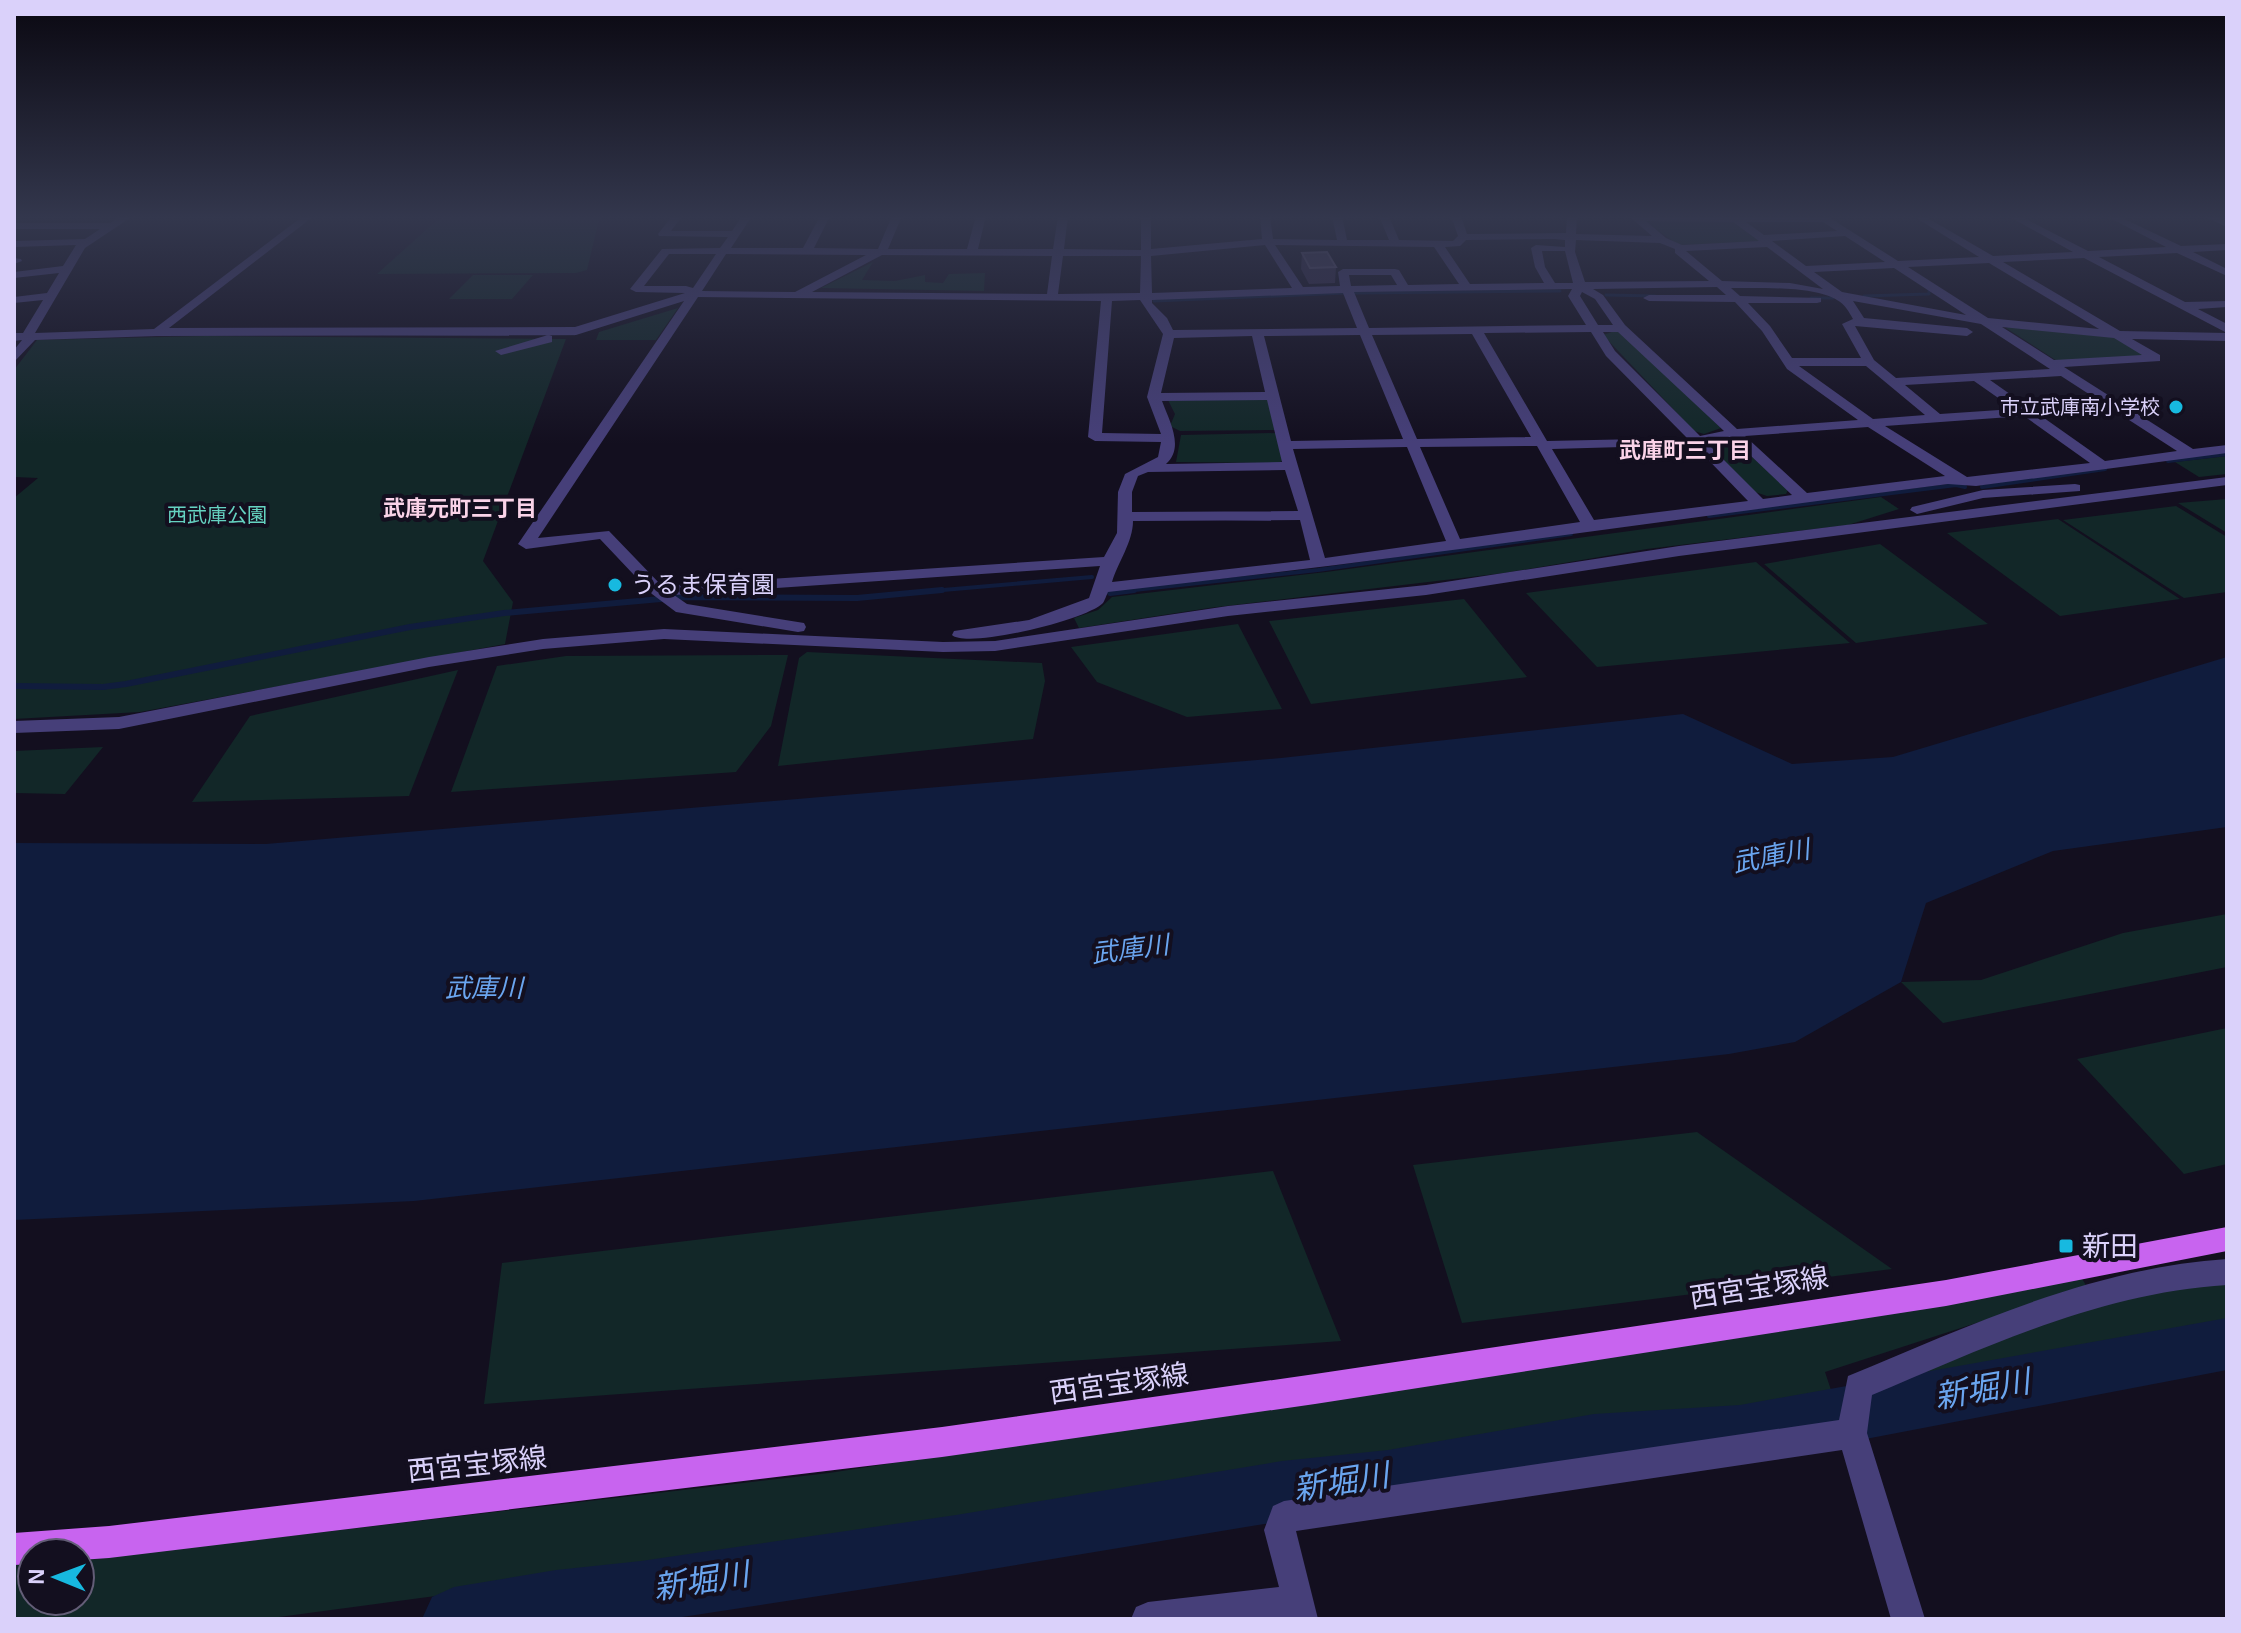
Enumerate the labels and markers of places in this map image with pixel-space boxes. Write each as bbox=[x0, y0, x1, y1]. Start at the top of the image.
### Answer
place label: 市立武庫南小学校 bbox=[2000, 396, 2160, 418]
marker: 市立武庫南小学校 bbox=[2167, 398, 2185, 416]
place label: うるま保育園 bbox=[631, 571, 775, 598]
marker: うるま保育園 bbox=[606, 576, 624, 594]
place label: 新田 bbox=[2082, 1231, 2138, 1262]
marker: 新田 bbox=[2057, 1237, 2075, 1255]

